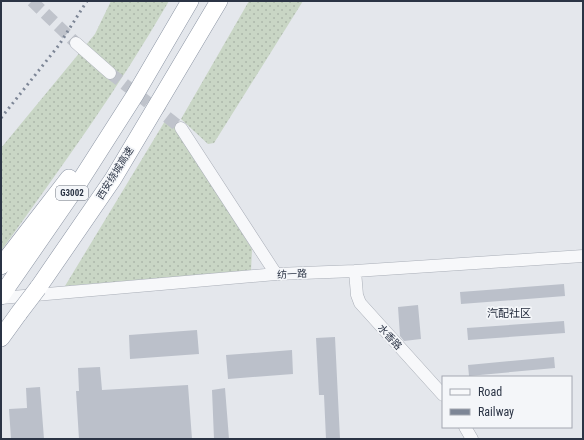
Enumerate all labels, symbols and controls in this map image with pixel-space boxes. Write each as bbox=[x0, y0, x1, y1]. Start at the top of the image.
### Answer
street label: 西安绕城高速 bbox=[94, 145, 136, 201]
road number: G3002 bbox=[56, 186, 88, 200]
street label: 纺一路 bbox=[277, 268, 307, 280]
district label: 汽配社区 bbox=[487, 307, 531, 320]
street label: 水香路 bbox=[376, 322, 404, 352]
legend bbox=[442, 376, 572, 428]
text: Road bbox=[478, 385, 502, 399]
text: Railway bbox=[478, 405, 514, 419]

